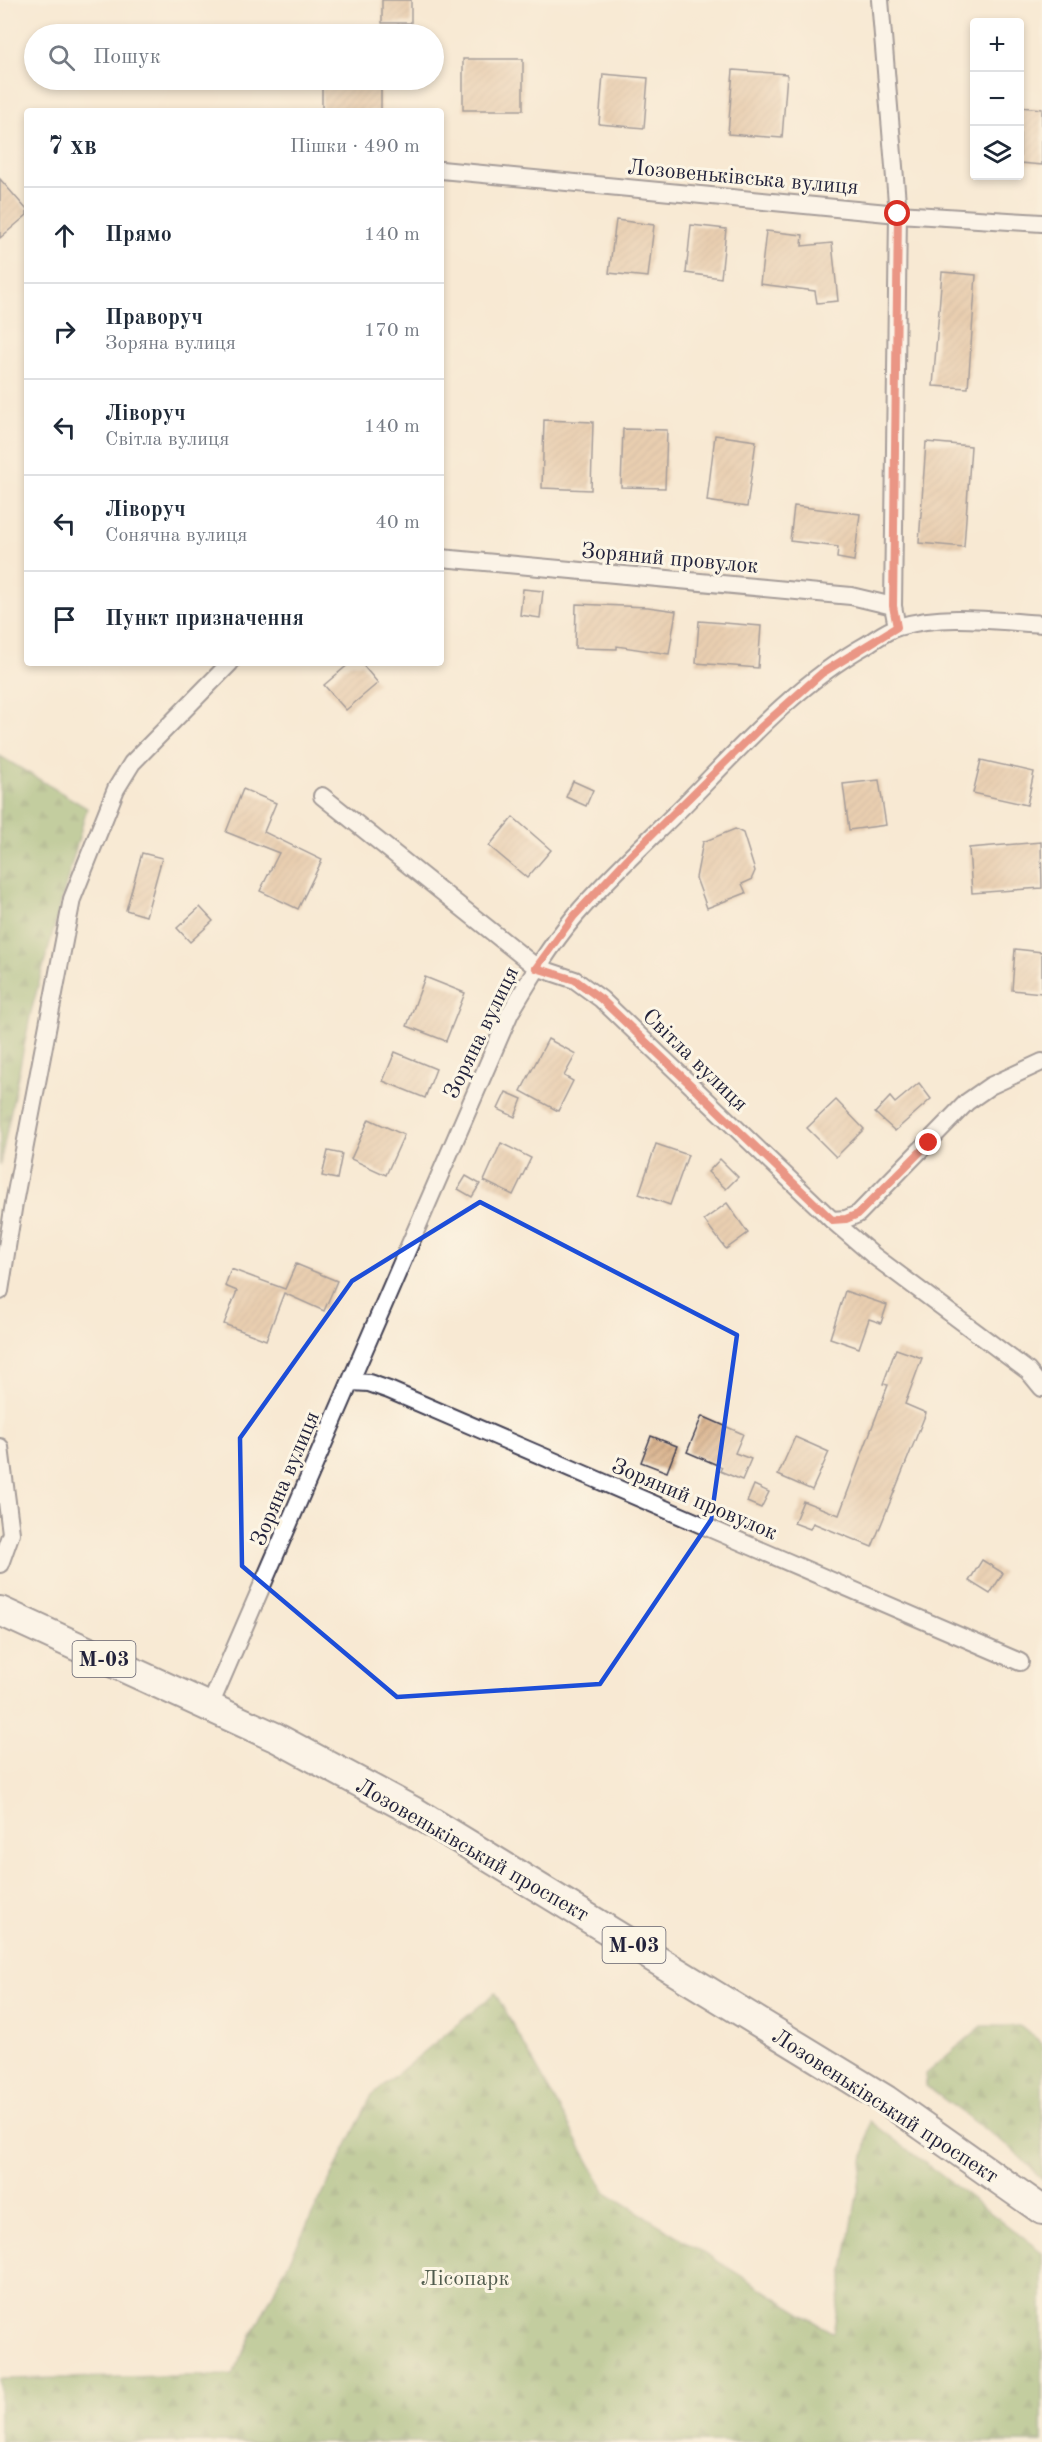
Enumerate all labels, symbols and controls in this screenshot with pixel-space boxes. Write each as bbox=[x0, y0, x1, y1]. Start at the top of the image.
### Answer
map controls bbox=[970, 18, 1024, 180]
button: + bbox=[970, 18, 1024, 72]
search box bbox=[24, 24, 444, 90]
icon: search bbox=[45, 41, 78, 74]
text: Пошук bbox=[93, 46, 161, 68]
button: − bbox=[970, 72, 1024, 126]
button: layers bbox=[970, 126, 1024, 180]
text: 7 хв bbox=[48, 134, 97, 160]
text: Пішки · 490 m bbox=[290, 137, 420, 157]
street label: Лозовеньківська вулиця bbox=[626, 157, 859, 199]
route start bbox=[884, 200, 910, 226]
icon: ahead bbox=[48, 219, 81, 252]
text: Прямо bbox=[105, 224, 172, 246]
text: 140 m bbox=[364, 225, 420, 245]
text: Праворуч bbox=[105, 307, 203, 329]
icon: right bbox=[48, 315, 81, 348]
text: 170 m bbox=[364, 321, 420, 341]
text: Зоряна вулиця bbox=[105, 334, 236, 354]
text: Ліворуч bbox=[105, 403, 186, 425]
icon: left bbox=[48, 411, 81, 444]
text: 140 m bbox=[364, 417, 420, 437]
text: Світла вулиця bbox=[105, 430, 229, 450]
text: Ліворуч bbox=[105, 499, 186, 521]
icon: left bbox=[48, 507, 81, 540]
text: 40 m bbox=[375, 513, 420, 533]
text: Сонячна вулиця bbox=[105, 526, 247, 546]
street label: Зоряний провулок bbox=[580, 540, 759, 578]
icon: arrive bbox=[48, 603, 81, 636]
text: Пункт призначення bbox=[105, 608, 304, 630]
street label: Зоряна вулиця bbox=[440, 963, 523, 1102]
street label: Світла вулиця bbox=[638, 1005, 751, 1116]
route end bbox=[915, 1129, 941, 1155]
street label: Зоряна вулиця bbox=[248, 1408, 324, 1549]
street label: Зоряний провулок bbox=[608, 1455, 780, 1545]
road number: М-03 bbox=[72, 1641, 136, 1677]
street label: Лозовеньківський проспект bbox=[352, 1775, 592, 1927]
road number: М-03 bbox=[602, 1927, 666, 1963]
street label: Лозовеньківський проспект bbox=[768, 2025, 1002, 2188]
park label: Лісопарк bbox=[421, 2268, 509, 2290]

